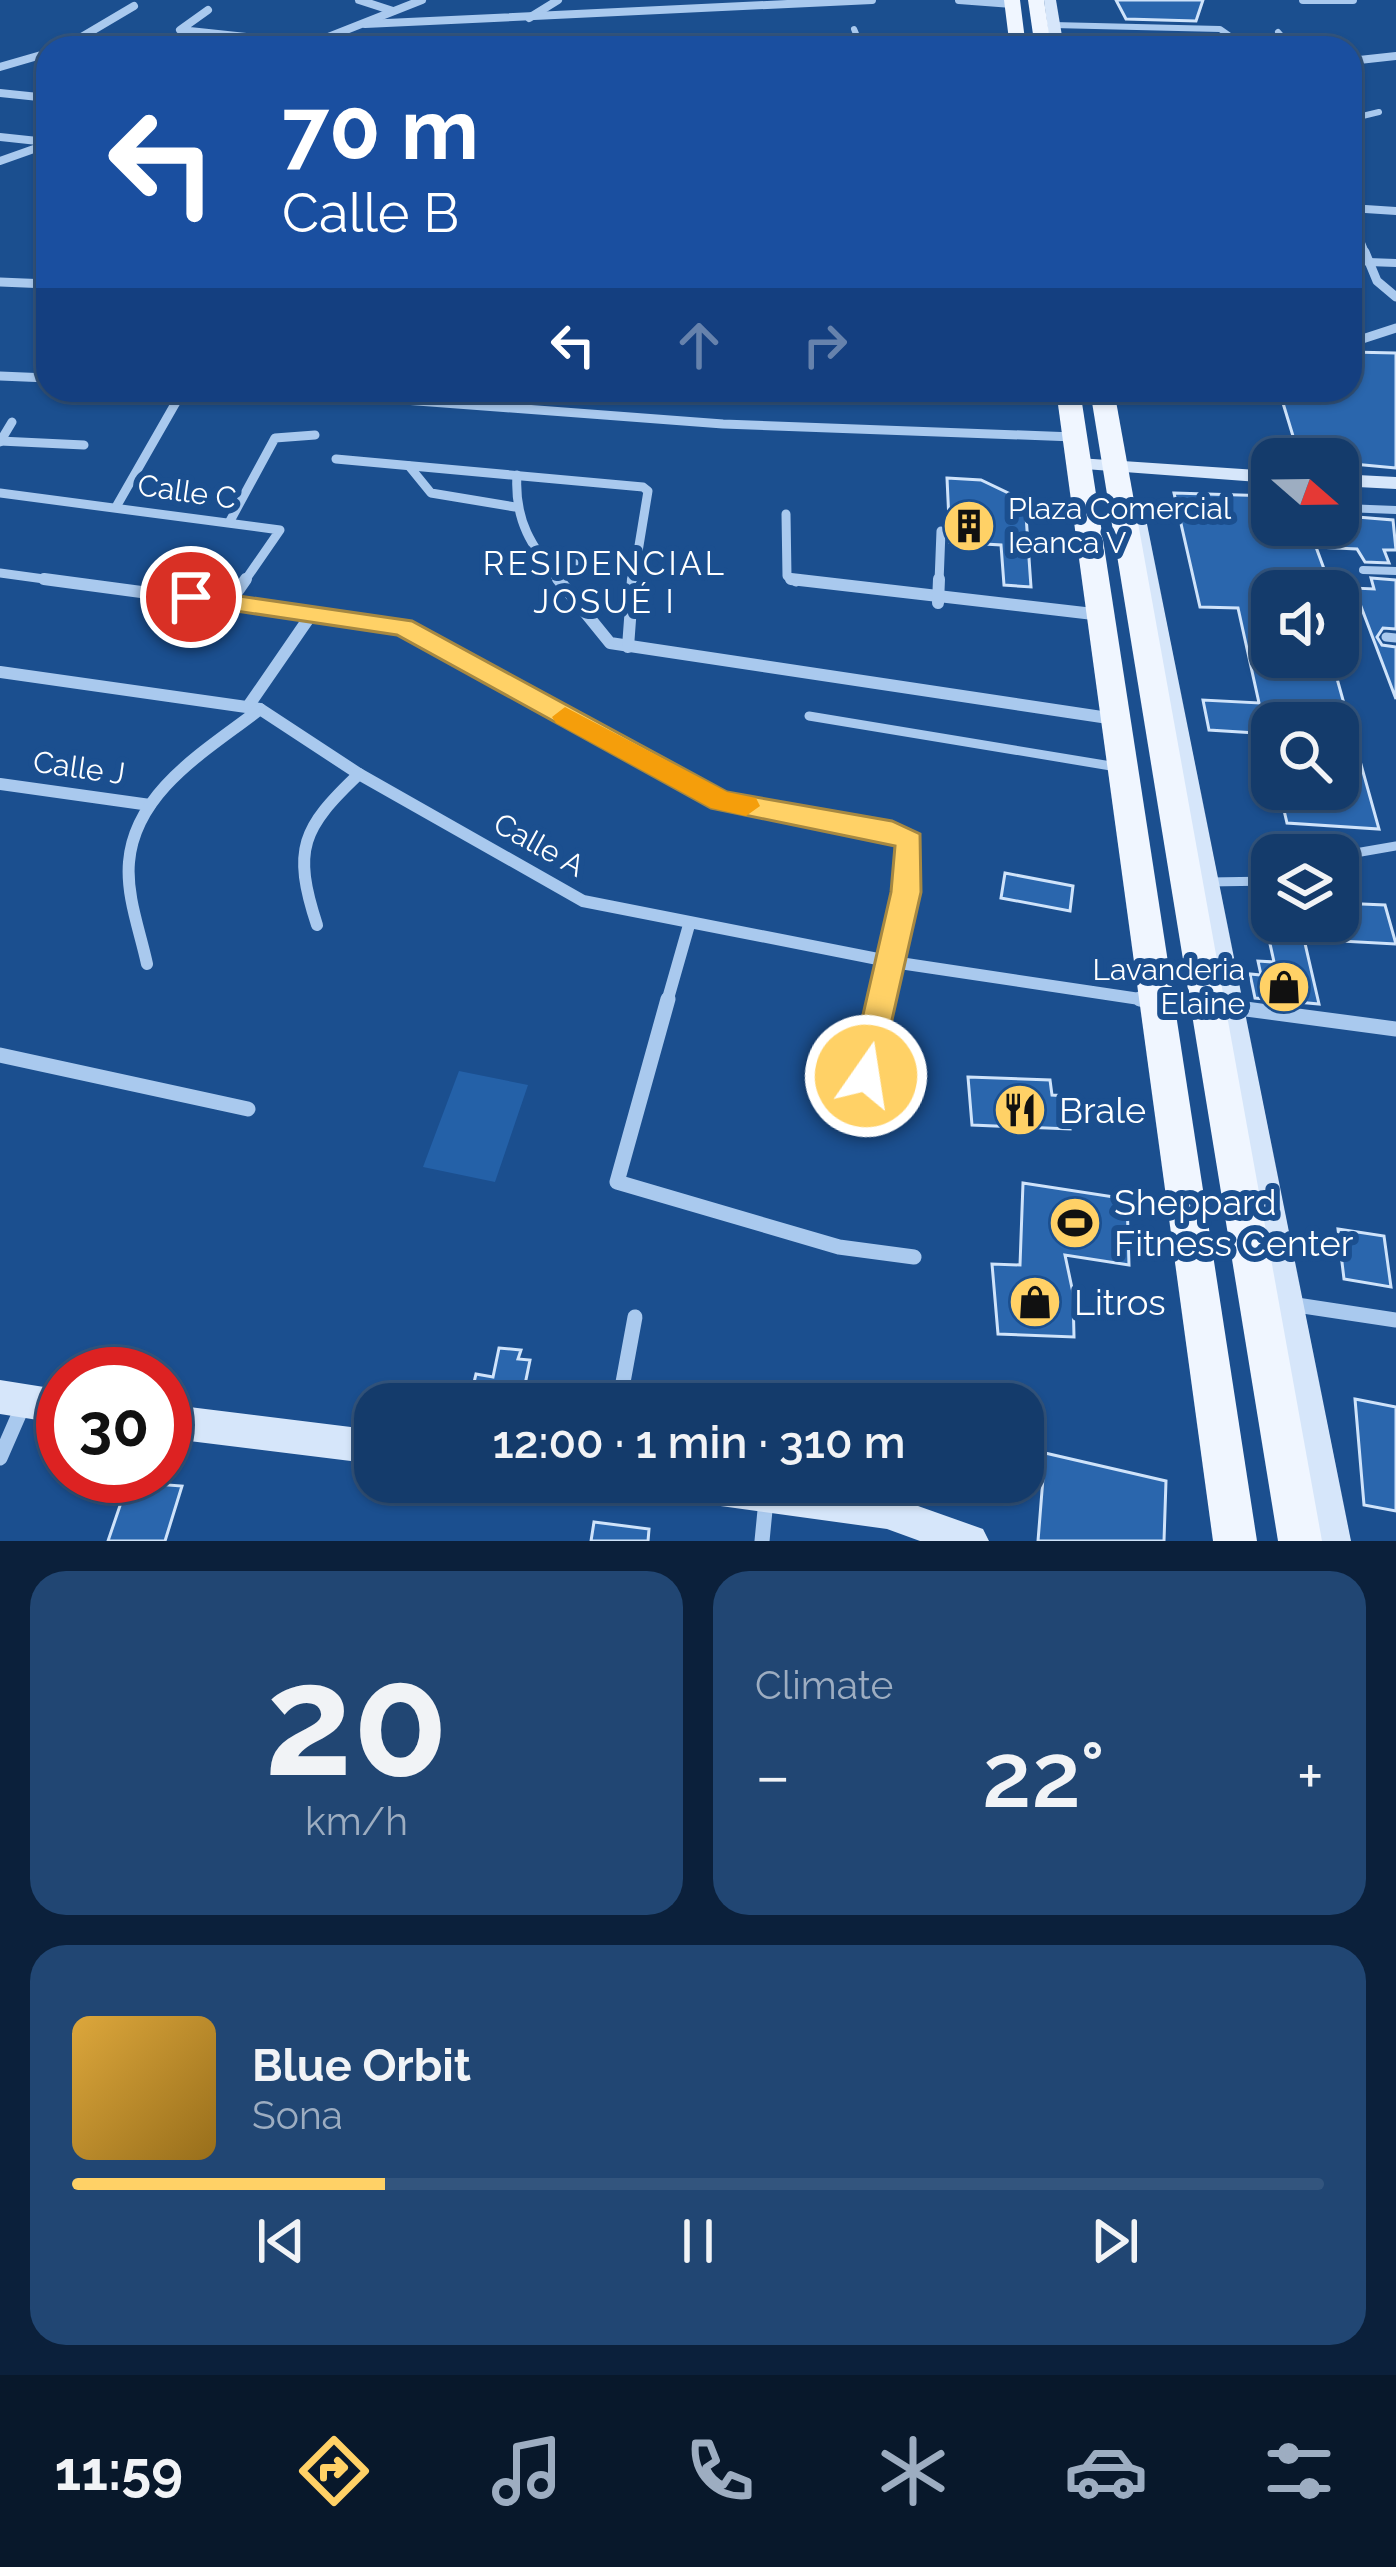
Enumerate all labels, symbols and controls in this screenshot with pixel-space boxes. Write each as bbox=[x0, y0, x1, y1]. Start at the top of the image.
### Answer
text: 70 m bbox=[282, 80, 479, 179]
icon: left bbox=[84, 84, 240, 240]
text: Calle B bbox=[282, 181, 459, 245]
icon: left bbox=[540, 312, 606, 378]
icon: ahead bbox=[666, 312, 732, 378]
icon: right bbox=[792, 312, 858, 378]
north arrow bbox=[1251, 438, 1359, 546]
map controls bbox=[1251, 438, 1359, 942]
street label: Calle C bbox=[136, 467, 239, 516]
place label: Plaza Comercial Ieanca V bbox=[1008, 491, 1232, 560]
building icon: Plaza Comercial Ieanca V bbox=[941, 498, 997, 554]
district label: RESIDENCIAL JOSUÉ I bbox=[483, 544, 727, 621]
pin bbox=[140, 546, 242, 648]
icon: arrive bbox=[158, 564, 224, 630]
button: sound bbox=[1251, 570, 1359, 678]
button: search bbox=[1251, 702, 1359, 810]
street label: Calle J bbox=[31, 744, 127, 791]
street label: Calle A bbox=[488, 806, 591, 884]
button: layers bbox=[1251, 834, 1359, 942]
place label: Lavanderia Elaine bbox=[1093, 952, 1245, 1021]
shop icon: Lavanderia Elaine bbox=[1256, 959, 1312, 1015]
position arrow bbox=[803, 1013, 929, 1139]
restaurant icon: Brale bbox=[992, 1082, 1048, 1138]
place label: Brale bbox=[1059, 1089, 1146, 1131]
place label: Sheppard Fitness Center bbox=[1114, 1181, 1354, 1264]
sports icon: Sheppard Fitness Center bbox=[1047, 1195, 1103, 1251]
shop icon: Litros bbox=[1007, 1274, 1063, 1330]
place label: Litros bbox=[1074, 1281, 1166, 1323]
speed limit sign: 30 bbox=[36, 1347, 192, 1503]
text: 12:00 · 1 min · 310 m bbox=[493, 1416, 905, 1469]
text: 20 bbox=[265, 1628, 448, 1812]
text: Climate bbox=[755, 1662, 893, 1708]
text: 22° bbox=[982, 1722, 1105, 1828]
text: − bbox=[755, 1737, 791, 1814]
text: + bbox=[1297, 1737, 1324, 1814]
text: km/h bbox=[305, 1798, 408, 1844]
text: Blue Orbit bbox=[252, 2039, 471, 2092]
text: Sona bbox=[252, 2092, 343, 2138]
icon: previous bbox=[248, 2208, 314, 2274]
icon: pause bbox=[665, 2208, 731, 2274]
icon: next bbox=[1082, 2208, 1148, 2274]
icon: directions bbox=[292, 2429, 376, 2513]
icon: music bbox=[485, 2429, 569, 2513]
icon: phone bbox=[678, 2429, 762, 2513]
icon: climate bbox=[871, 2429, 955, 2513]
icon: car bbox=[1064, 2429, 1148, 2513]
icon: filters bbox=[1257, 2429, 1341, 2513]
text: 11:59 bbox=[55, 2439, 183, 2503]

